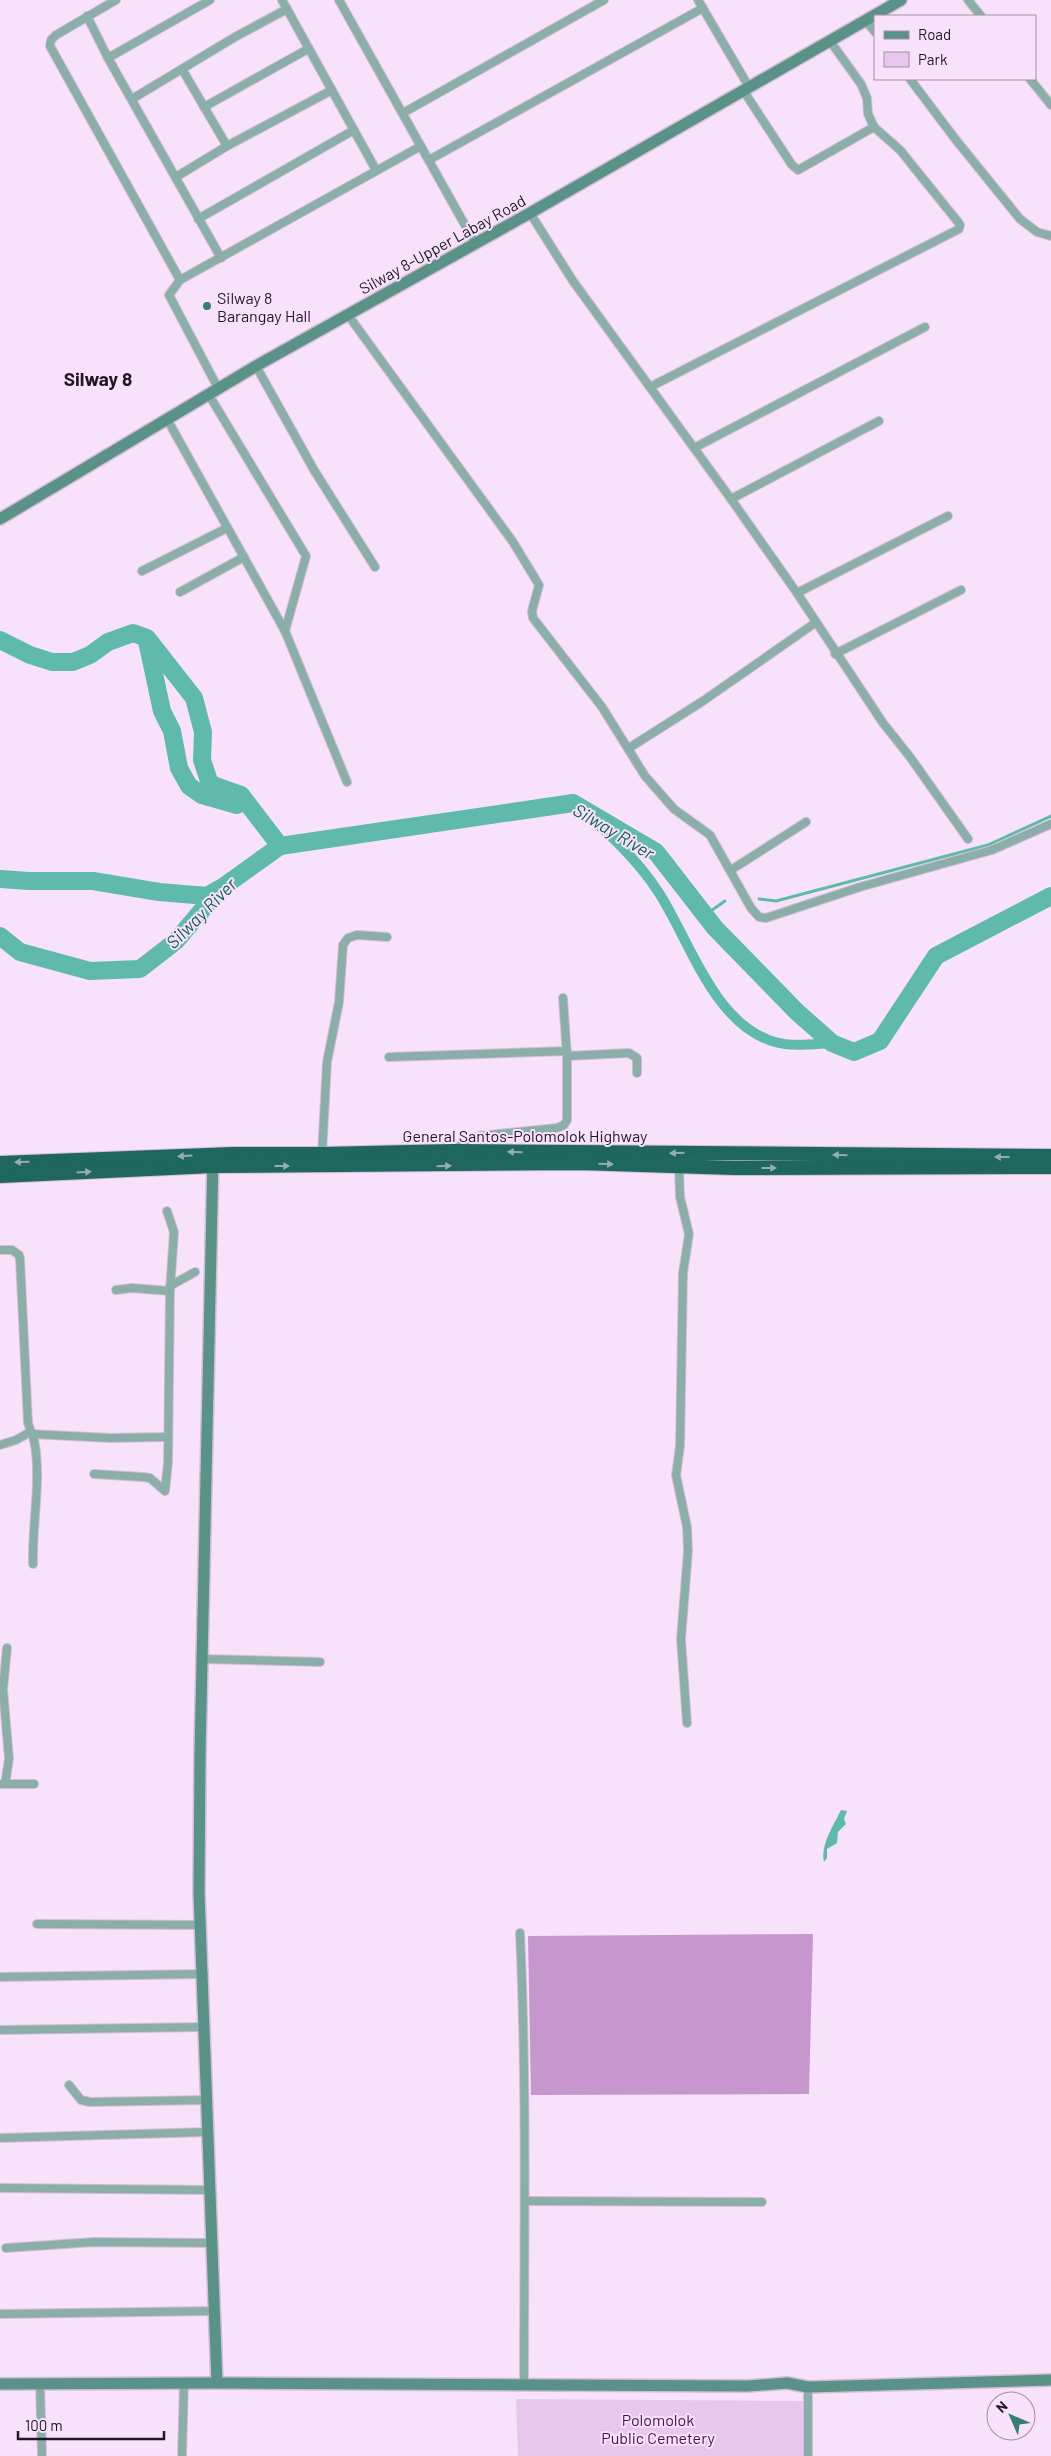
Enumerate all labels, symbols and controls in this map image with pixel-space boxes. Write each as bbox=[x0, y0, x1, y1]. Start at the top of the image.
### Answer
legend bbox=[874, 15, 1036, 80]
text: Road bbox=[918, 25, 951, 43]
text: Park bbox=[918, 50, 948, 68]
street label: Silway 8-Upper Labay Road bbox=[356, 190, 528, 298]
place label: Silway 8 Barangay Hall bbox=[217, 288, 311, 325]
marker: Silway 8 Barangay Hall bbox=[201, 300, 213, 312]
district label: Silway 8 bbox=[64, 367, 132, 390]
water label: Silway River bbox=[569, 798, 659, 864]
water label: Silway River bbox=[161, 873, 241, 953]
street label: General Santos-Polomolok Highway bbox=[403, 1126, 648, 1145]
one-way arrow bbox=[507, 1148, 523, 1156]
one-way arrow bbox=[669, 1149, 685, 1157]
one-way arrow bbox=[832, 1151, 848, 1159]
one-way arrow bbox=[176, 1152, 192, 1160]
one-way arrow bbox=[994, 1153, 1010, 1161]
one-way arrow bbox=[14, 1158, 30, 1166]
one-way arrow bbox=[599, 1160, 615, 1168]
one-way arrow bbox=[436, 1161, 452, 1169]
one-way arrow bbox=[274, 1162, 290, 1170]
one-way arrow bbox=[761, 1164, 777, 1172]
one-way arrow bbox=[76, 1168, 92, 1176]
north arrow bbox=[986, 2391, 1036, 2441]
text: N bbox=[992, 2397, 1011, 2416]
scale bar bbox=[18, 2408, 164, 2440]
park label: Polomolok Public Cemetery bbox=[601, 2410, 715, 2447]
text: 100 m bbox=[25, 2416, 63, 2434]

